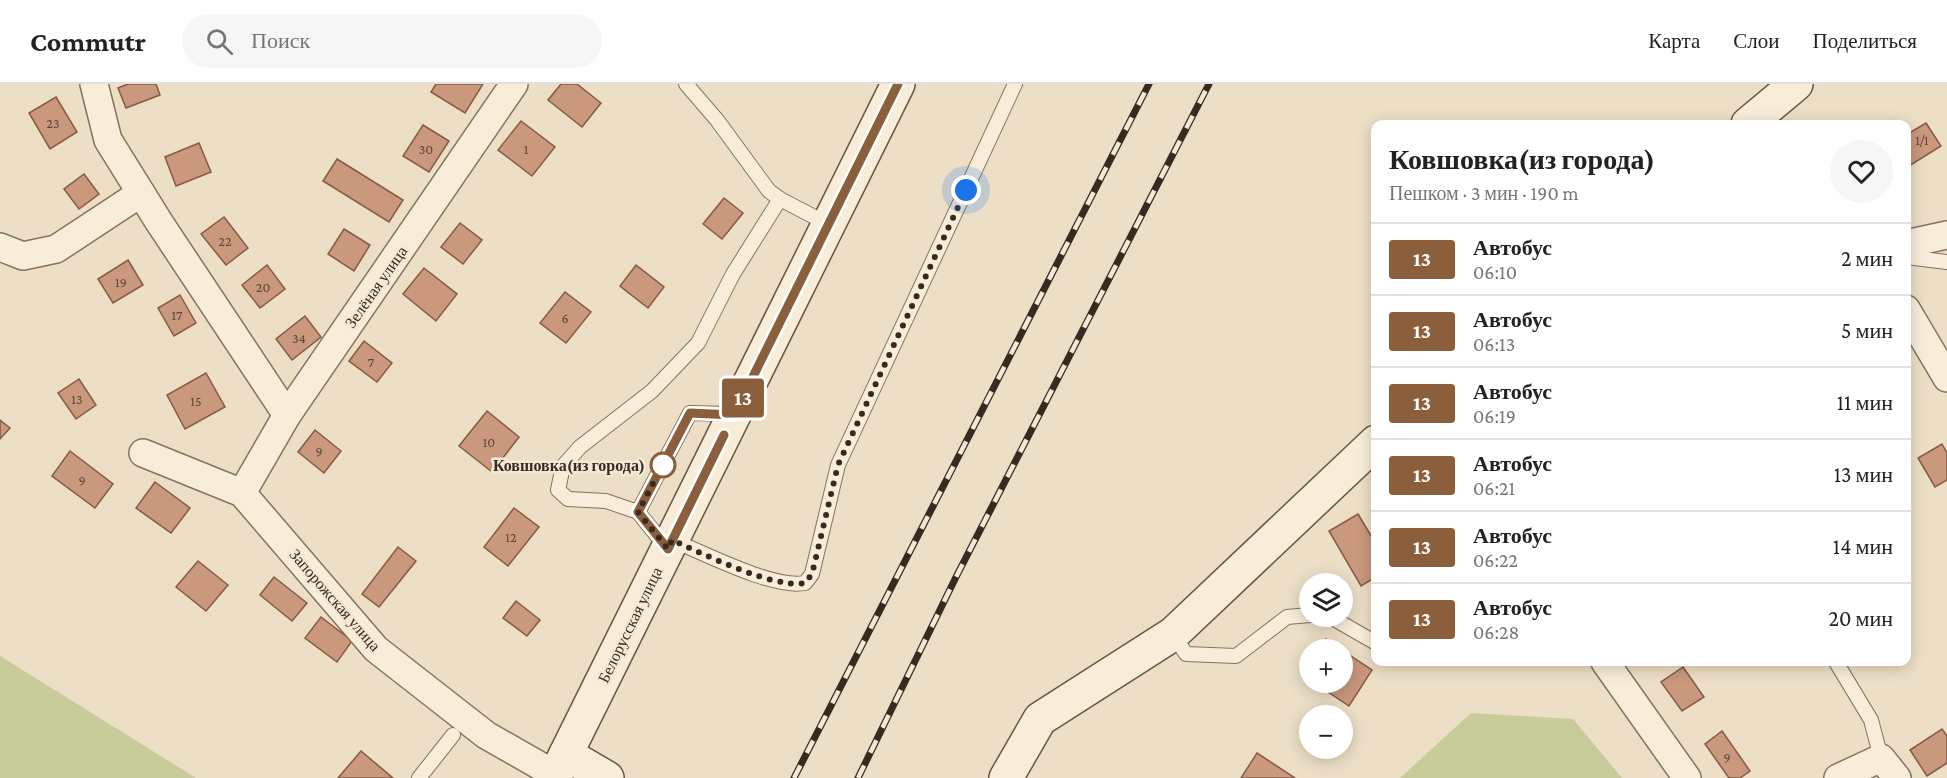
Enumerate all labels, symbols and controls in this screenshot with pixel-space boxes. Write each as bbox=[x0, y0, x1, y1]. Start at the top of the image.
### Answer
search box bbox=[182, 14, 602, 68]
icon: search bbox=[203, 25, 236, 58]
text: Commutr bbox=[30, 26, 146, 57]
text: Поиск bbox=[251, 28, 310, 53]
text: Карта bbox=[1648, 29, 1700, 53]
text: Слои bbox=[1733, 29, 1779, 53]
text: Поделиться bbox=[1812, 29, 1917, 53]
house number: 23 bbox=[46, 115, 60, 131]
house number: 1/1 bbox=[1915, 132, 1929, 148]
button: heart bbox=[1830, 140, 1893, 203]
house number: 30 bbox=[419, 141, 433, 157]
house number: 1 bbox=[524, 141, 529, 157]
text: Ковшовка(из города) bbox=[1389, 144, 1655, 175]
your location bbox=[951, 175, 981, 205]
text: Пешком · 3 мин · 190 m bbox=[1389, 182, 1579, 204]
house number: 22 bbox=[218, 233, 232, 249]
text: Автобус bbox=[1473, 235, 1552, 260]
street label: Зелёная улица bbox=[342, 243, 411, 332]
text: 2 мин bbox=[1841, 246, 1893, 271]
text: 13 bbox=[1413, 247, 1431, 271]
text: 06:10 bbox=[1473, 261, 1517, 283]
house number: 19 bbox=[115, 274, 127, 290]
house number: 20 bbox=[256, 279, 270, 295]
house number: 17 bbox=[171, 307, 183, 323]
text: Автобус bbox=[1473, 307, 1552, 332]
house number: 6 bbox=[561, 310, 569, 326]
text: 5 мин bbox=[1841, 318, 1893, 343]
text: 13 bbox=[1413, 319, 1431, 343]
house number: 34 bbox=[292, 330, 306, 346]
text: 06:13 bbox=[1473, 333, 1515, 355]
house number: 7 bbox=[368, 354, 375, 370]
line badge: 13 bbox=[716, 378, 770, 418]
text: Автобус bbox=[1473, 379, 1552, 404]
text: 13 bbox=[734, 386, 752, 410]
text: 11 мин bbox=[1837, 390, 1893, 415]
house number: 13 bbox=[71, 391, 83, 407]
text: 13 bbox=[1413, 391, 1431, 415]
house number: 15 bbox=[190, 393, 202, 409]
text: 06:19 bbox=[1473, 405, 1516, 427]
house number: 10 bbox=[483, 434, 495, 450]
house number: 9 bbox=[315, 443, 323, 459]
text: Автобус bbox=[1473, 451, 1552, 476]
marker: Ковшовка(из города) bbox=[650, 452, 676, 478]
place label: Ковшовка(из города) bbox=[493, 457, 645, 475]
text: 13 мин bbox=[1834, 462, 1893, 487]
text: 13 bbox=[1413, 463, 1431, 487]
house number: 9 bbox=[78, 472, 86, 488]
text: 06:21 bbox=[1473, 477, 1515, 499]
text: Автобус bbox=[1473, 523, 1552, 548]
house number: 12 bbox=[505, 529, 517, 545]
text: 14 мин bbox=[1833, 534, 1893, 559]
text: 13 bbox=[1413, 535, 1431, 559]
street label: Запорожская улица bbox=[285, 546, 384, 655]
text: 06:22 bbox=[1473, 549, 1518, 571]
street label: Белорусская улица bbox=[595, 564, 666, 686]
map controls bbox=[1299, 573, 1353, 759]
button: layers bbox=[1299, 573, 1353, 627]
text: Автобус bbox=[1473, 595, 1552, 620]
text: 20 мин bbox=[1828, 606, 1893, 631]
text: 13 bbox=[1413, 607, 1431, 631]
text: 06:28 bbox=[1473, 621, 1519, 643]
button: + bbox=[1299, 639, 1353, 693]
button: − bbox=[1299, 705, 1353, 759]
house number: 9 bbox=[1723, 749, 1731, 765]

